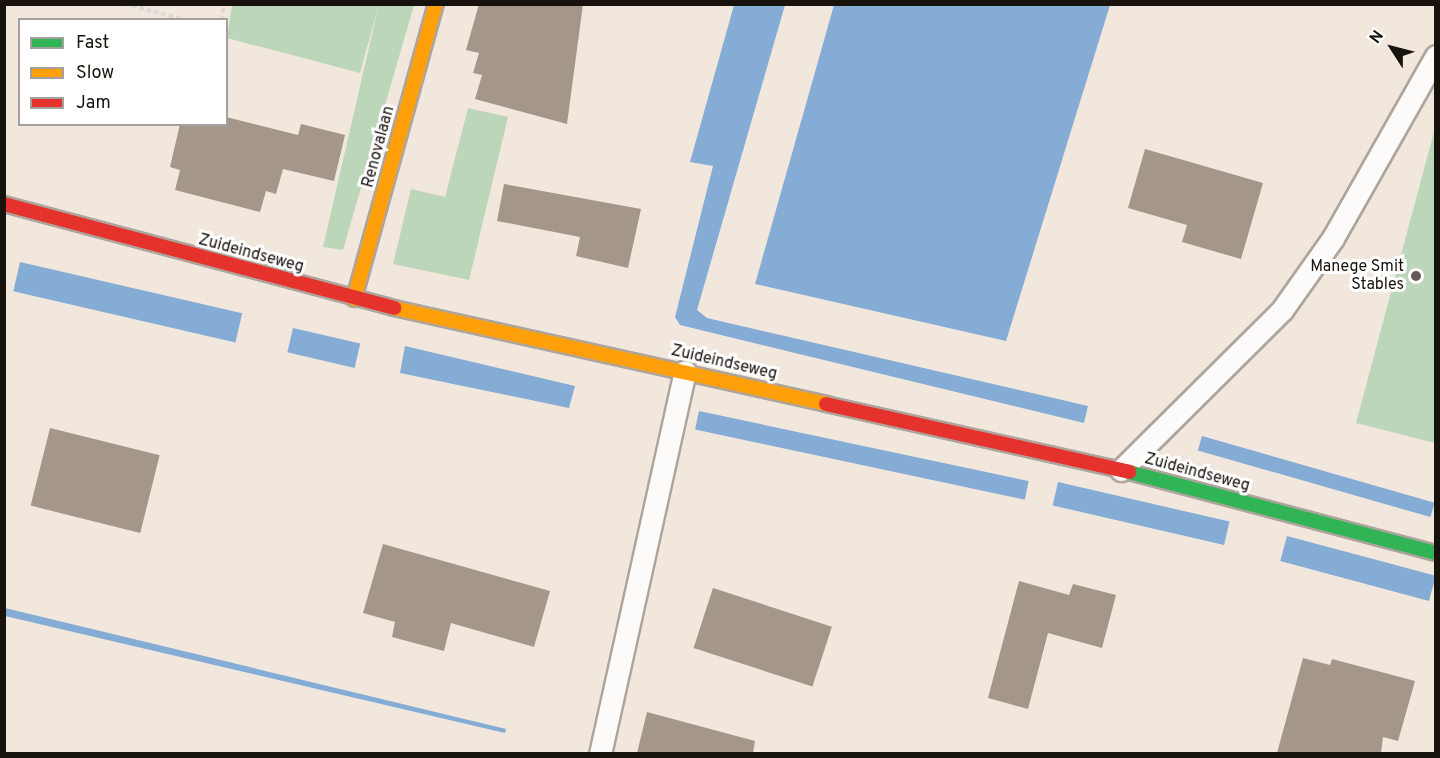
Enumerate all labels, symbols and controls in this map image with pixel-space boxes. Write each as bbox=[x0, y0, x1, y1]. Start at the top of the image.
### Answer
legend bbox=[18, 18, 228, 126]
north arrow bbox=[1362, 18, 1422, 78]
text: N bbox=[1366, 27, 1389, 48]
text: Fast bbox=[76, 32, 109, 55]
text: Slow bbox=[76, 62, 114, 85]
text: Jam bbox=[76, 92, 111, 115]
street label: Renovalaan bbox=[359, 104, 399, 190]
street label: Zuideindseweg bbox=[196, 231, 306, 277]
place label: Manege Smit Stables bbox=[1310, 257, 1404, 295]
marker: Manege Smit Stables bbox=[1409, 269, 1423, 283]
street label: Zuideindseweg bbox=[669, 341, 779, 385]
street label: Zuideindseweg bbox=[1142, 450, 1252, 496]

